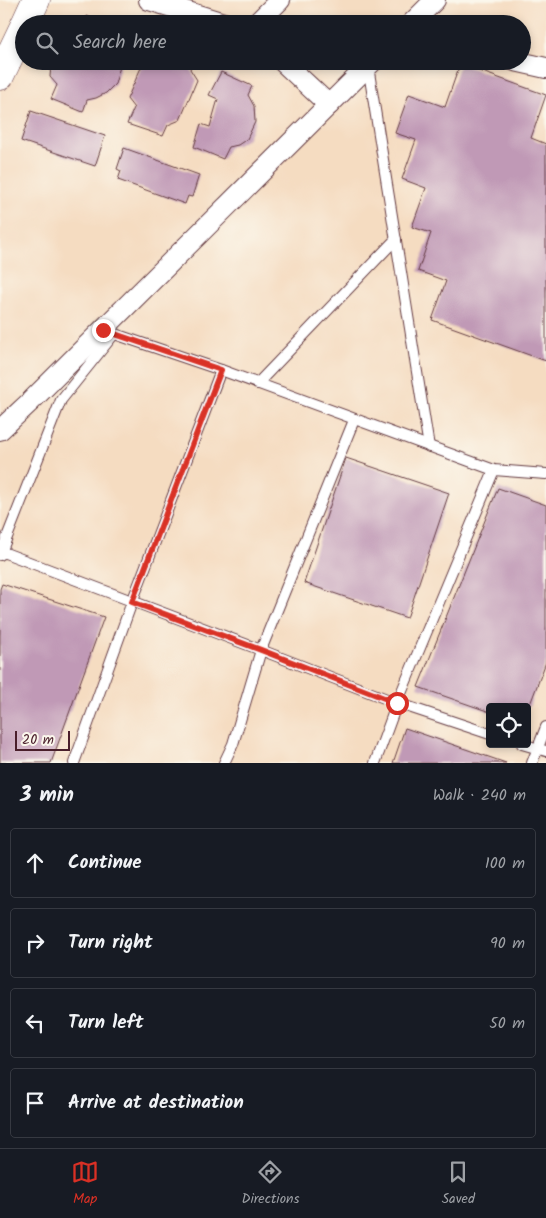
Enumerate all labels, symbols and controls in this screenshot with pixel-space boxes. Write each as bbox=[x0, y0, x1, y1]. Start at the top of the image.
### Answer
search box bbox=[15, 15, 531, 70]
text: Search here bbox=[73, 28, 167, 58]
icon: search bbox=[33, 29, 61, 57]
route end bbox=[92, 319, 115, 342]
route start bbox=[386, 692, 409, 715]
map controls bbox=[486, 703, 531, 748]
button: locate bbox=[486, 703, 531, 748]
scale bar bbox=[15, 728, 70, 751]
text: 20 m bbox=[22, 729, 54, 751]
text: 3 min bbox=[20, 779, 74, 812]
text: Walk · 240 m bbox=[433, 783, 526, 808]
text: Continue bbox=[68, 848, 141, 878]
icon: ahead bbox=[21, 849, 49, 877]
text: 100 m bbox=[485, 851, 525, 876]
text: Turn right bbox=[68, 928, 153, 958]
icon: right bbox=[21, 929, 49, 957]
text: 90 m bbox=[490, 931, 525, 956]
text: Turn left bbox=[68, 1008, 143, 1038]
icon: left bbox=[21, 1009, 49, 1037]
text: 50 m bbox=[489, 1011, 525, 1036]
text: Arrive at destination bbox=[68, 1088, 244, 1118]
icon: arrive bbox=[21, 1089, 49, 1117]
tab: Map bbox=[71, 1158, 99, 1210]
tab: Directions bbox=[241, 1158, 299, 1210]
tab: Saved bbox=[442, 1158, 475, 1210]

